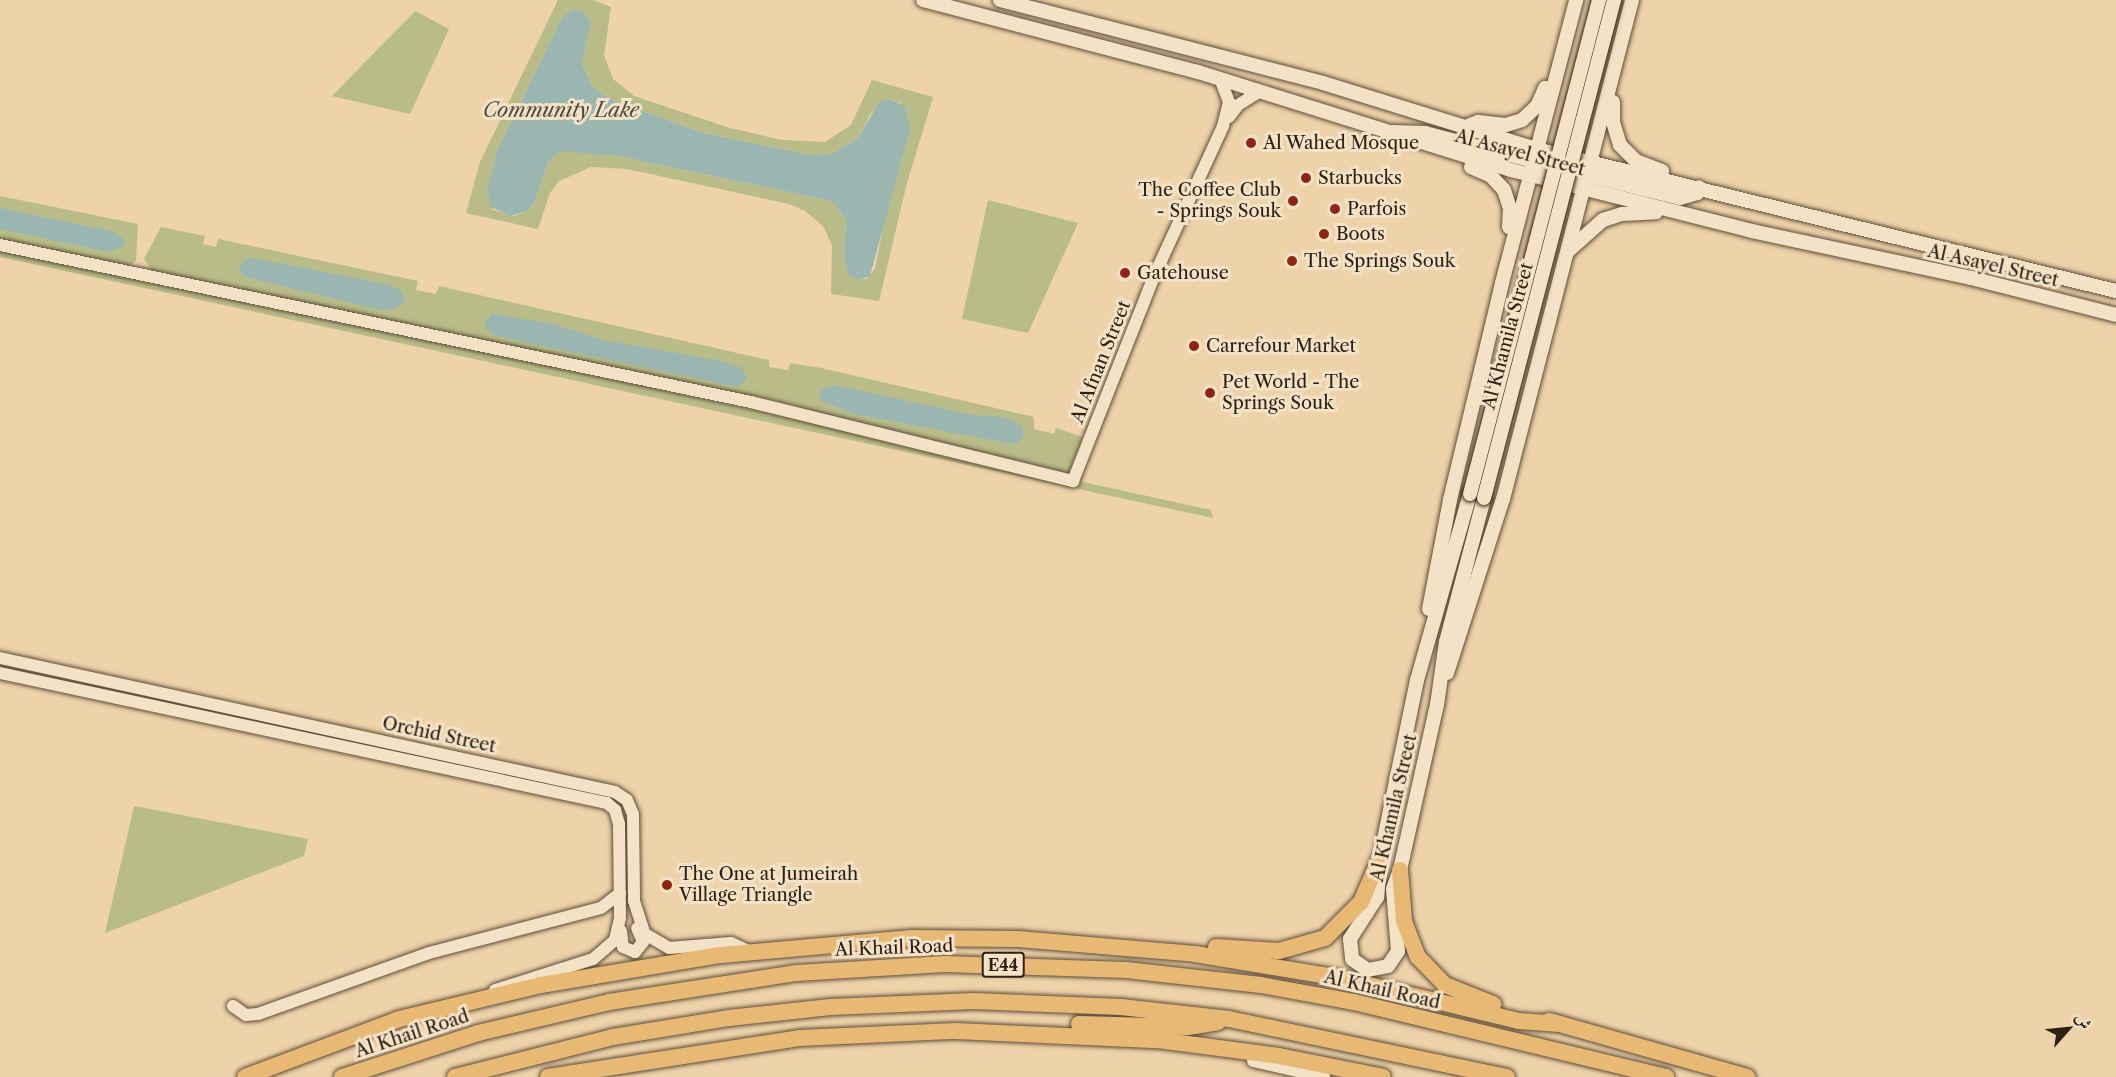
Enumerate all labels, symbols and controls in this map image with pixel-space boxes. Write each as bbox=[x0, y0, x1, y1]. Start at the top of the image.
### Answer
water label: Community Lake bbox=[483, 98, 639, 122]
street label: Al Asayel Street bbox=[1452, 125, 1588, 181]
place label: Al Wahed Mosque bbox=[1263, 132, 1420, 154]
marker: Al Wahed Mosque bbox=[1244, 136, 1258, 150]
place label: Starbucks bbox=[1318, 167, 1402, 189]
marker: Starbucks bbox=[1299, 171, 1313, 185]
place label: The Coffee Club - Springs Souk bbox=[1138, 180, 1281, 222]
marker: The Coffee Club - Springs Souk bbox=[1286, 194, 1300, 208]
place label: Parfois bbox=[1347, 198, 1406, 220]
marker: Parfois bbox=[1328, 202, 1342, 216]
place label: Boots bbox=[1336, 223, 1385, 245]
marker: Boots bbox=[1317, 227, 1331, 241]
street label: Al Asayel Street bbox=[1925, 240, 2061, 292]
place label: The Springs Souk bbox=[1304, 250, 1455, 272]
marker: The Springs Souk bbox=[1285, 254, 1299, 268]
street label: Al Khamila Street bbox=[1478, 260, 1538, 412]
place label: Gatehouse bbox=[1137, 262, 1229, 284]
marker: Gatehouse bbox=[1118, 266, 1132, 280]
street label: Al Afnan Street bbox=[1066, 297, 1136, 427]
place label: Carrefour Market bbox=[1206, 335, 1356, 357]
marker: Carrefour Market bbox=[1187, 339, 1201, 353]
place label: Pet World - The Springs Souk bbox=[1222, 372, 1360, 415]
marker: Pet World - The Springs Souk bbox=[1203, 386, 1217, 400]
street label: Orchid Street bbox=[380, 712, 498, 758]
street label: Al Khamila Street bbox=[1366, 732, 1422, 884]
place label: The One at Jumeirah Village Triangle bbox=[679, 864, 858, 906]
marker: The One at Jumeirah Village Triangle bbox=[660, 878, 674, 892]
street label: Al Khail Road bbox=[834, 935, 954, 961]
road number: E44 bbox=[980, 952, 1026, 978]
street label: Al Khail Road bbox=[1322, 966, 1442, 1014]
north arrow bbox=[2038, 999, 2098, 1059]
street label: Al Khail Road bbox=[352, 1005, 472, 1063]
text: ش bbox=[2072, 1009, 2097, 1032]

